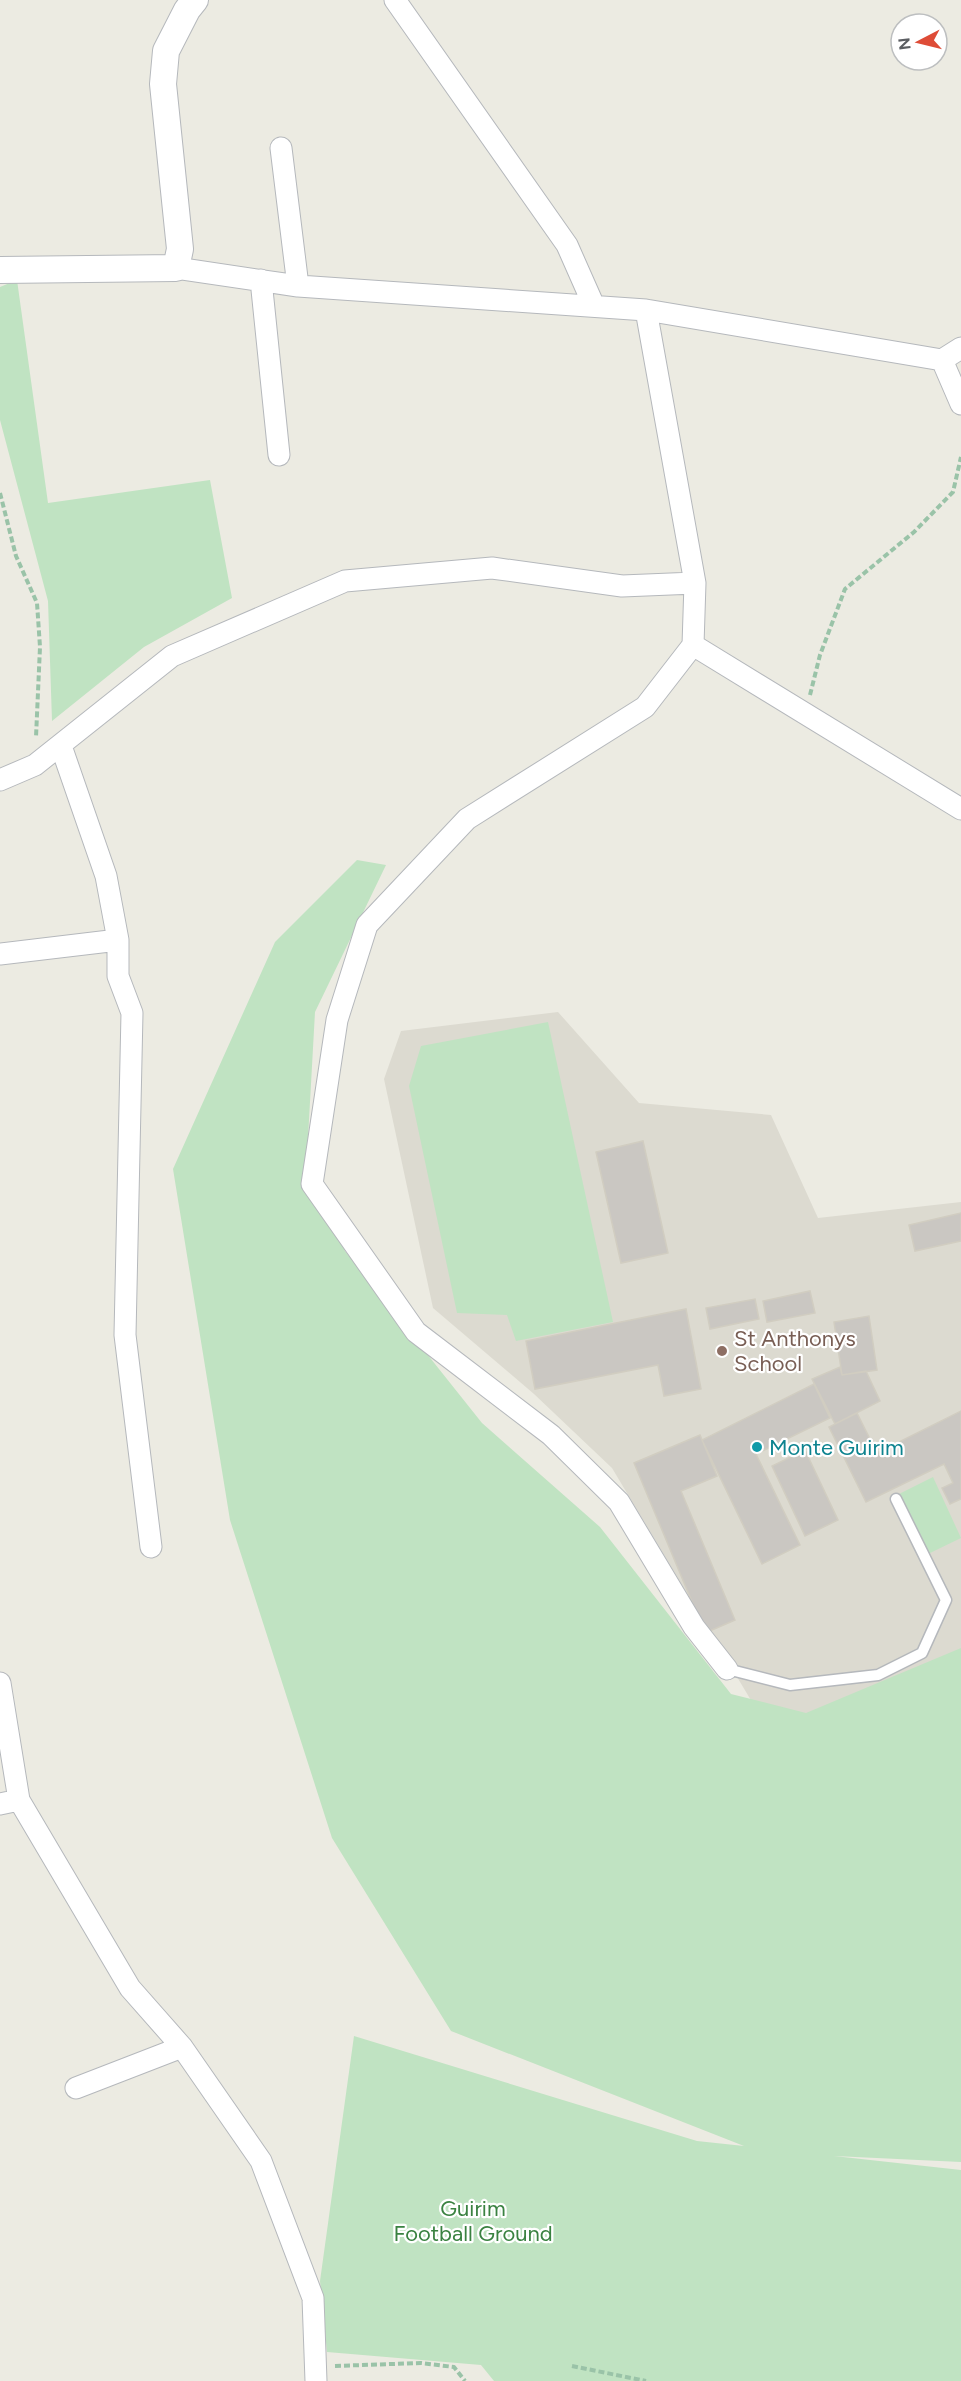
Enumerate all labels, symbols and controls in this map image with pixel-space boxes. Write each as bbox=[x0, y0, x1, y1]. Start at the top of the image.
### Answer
north arrow bbox=[889, 12, 949, 72]
text: N bbox=[894, 36, 915, 51]
place label: St Anthonys School bbox=[734, 1325, 856, 1377]
marker: St Anthonys School bbox=[715, 1344, 729, 1358]
place label: Monte Guirim bbox=[769, 1434, 904, 1461]
marker: Monte Guirim bbox=[750, 1440, 764, 1454]
park label: Guirim Football Ground bbox=[393, 2195, 553, 2247]

